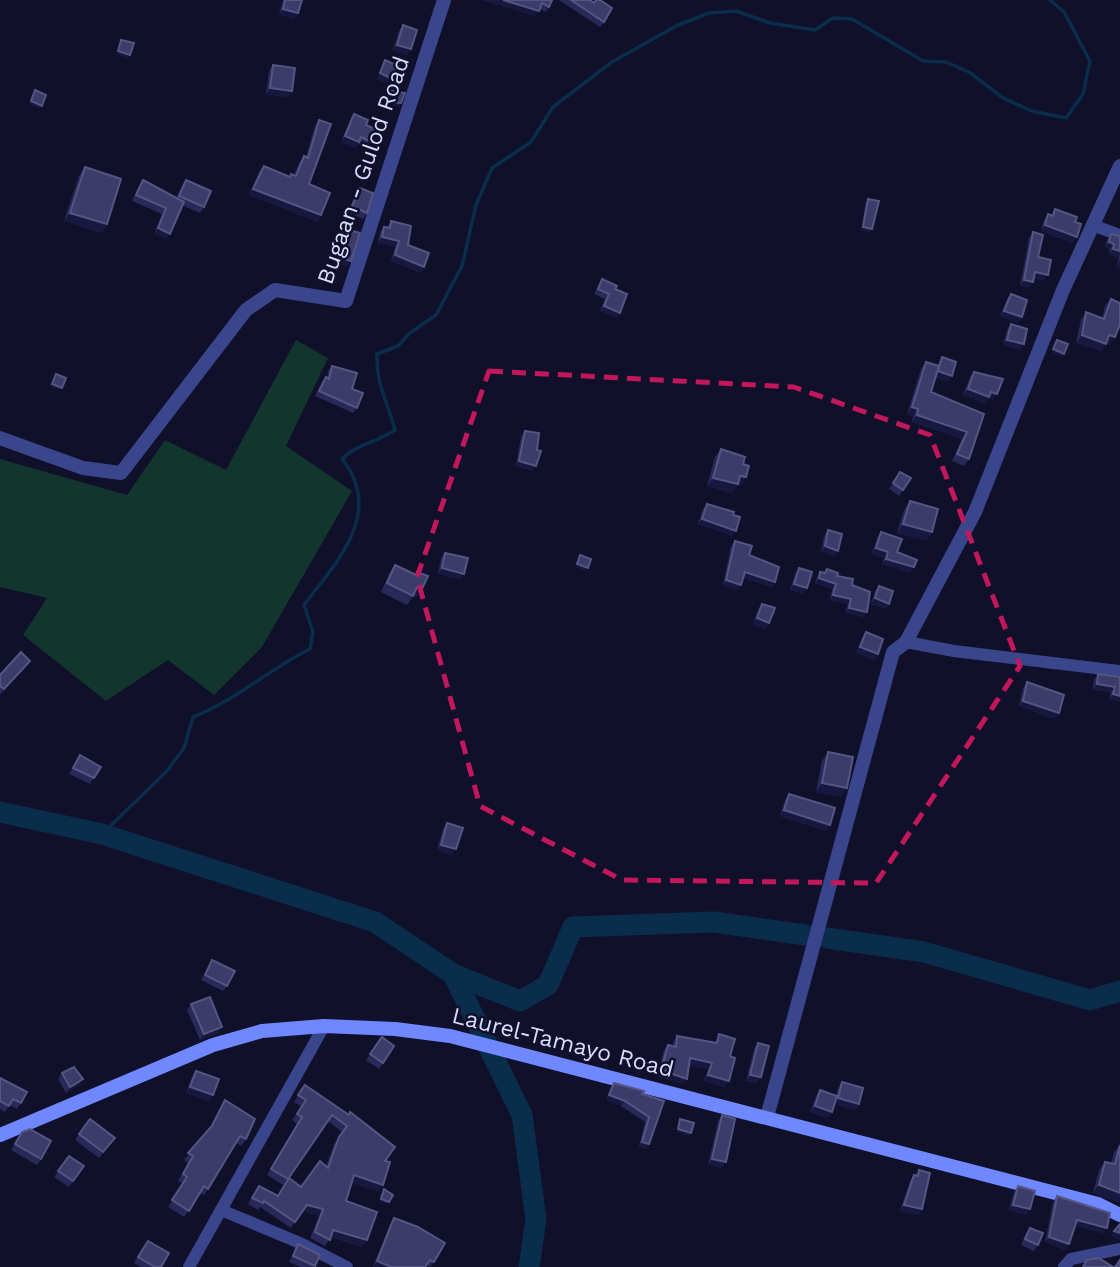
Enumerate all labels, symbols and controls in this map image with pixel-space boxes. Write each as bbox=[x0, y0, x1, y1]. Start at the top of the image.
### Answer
street label: Bugaan - Gulod Road bbox=[312, 53, 415, 288]
street label: Laurel-Tamayo Road bbox=[449, 1002, 676, 1083]

